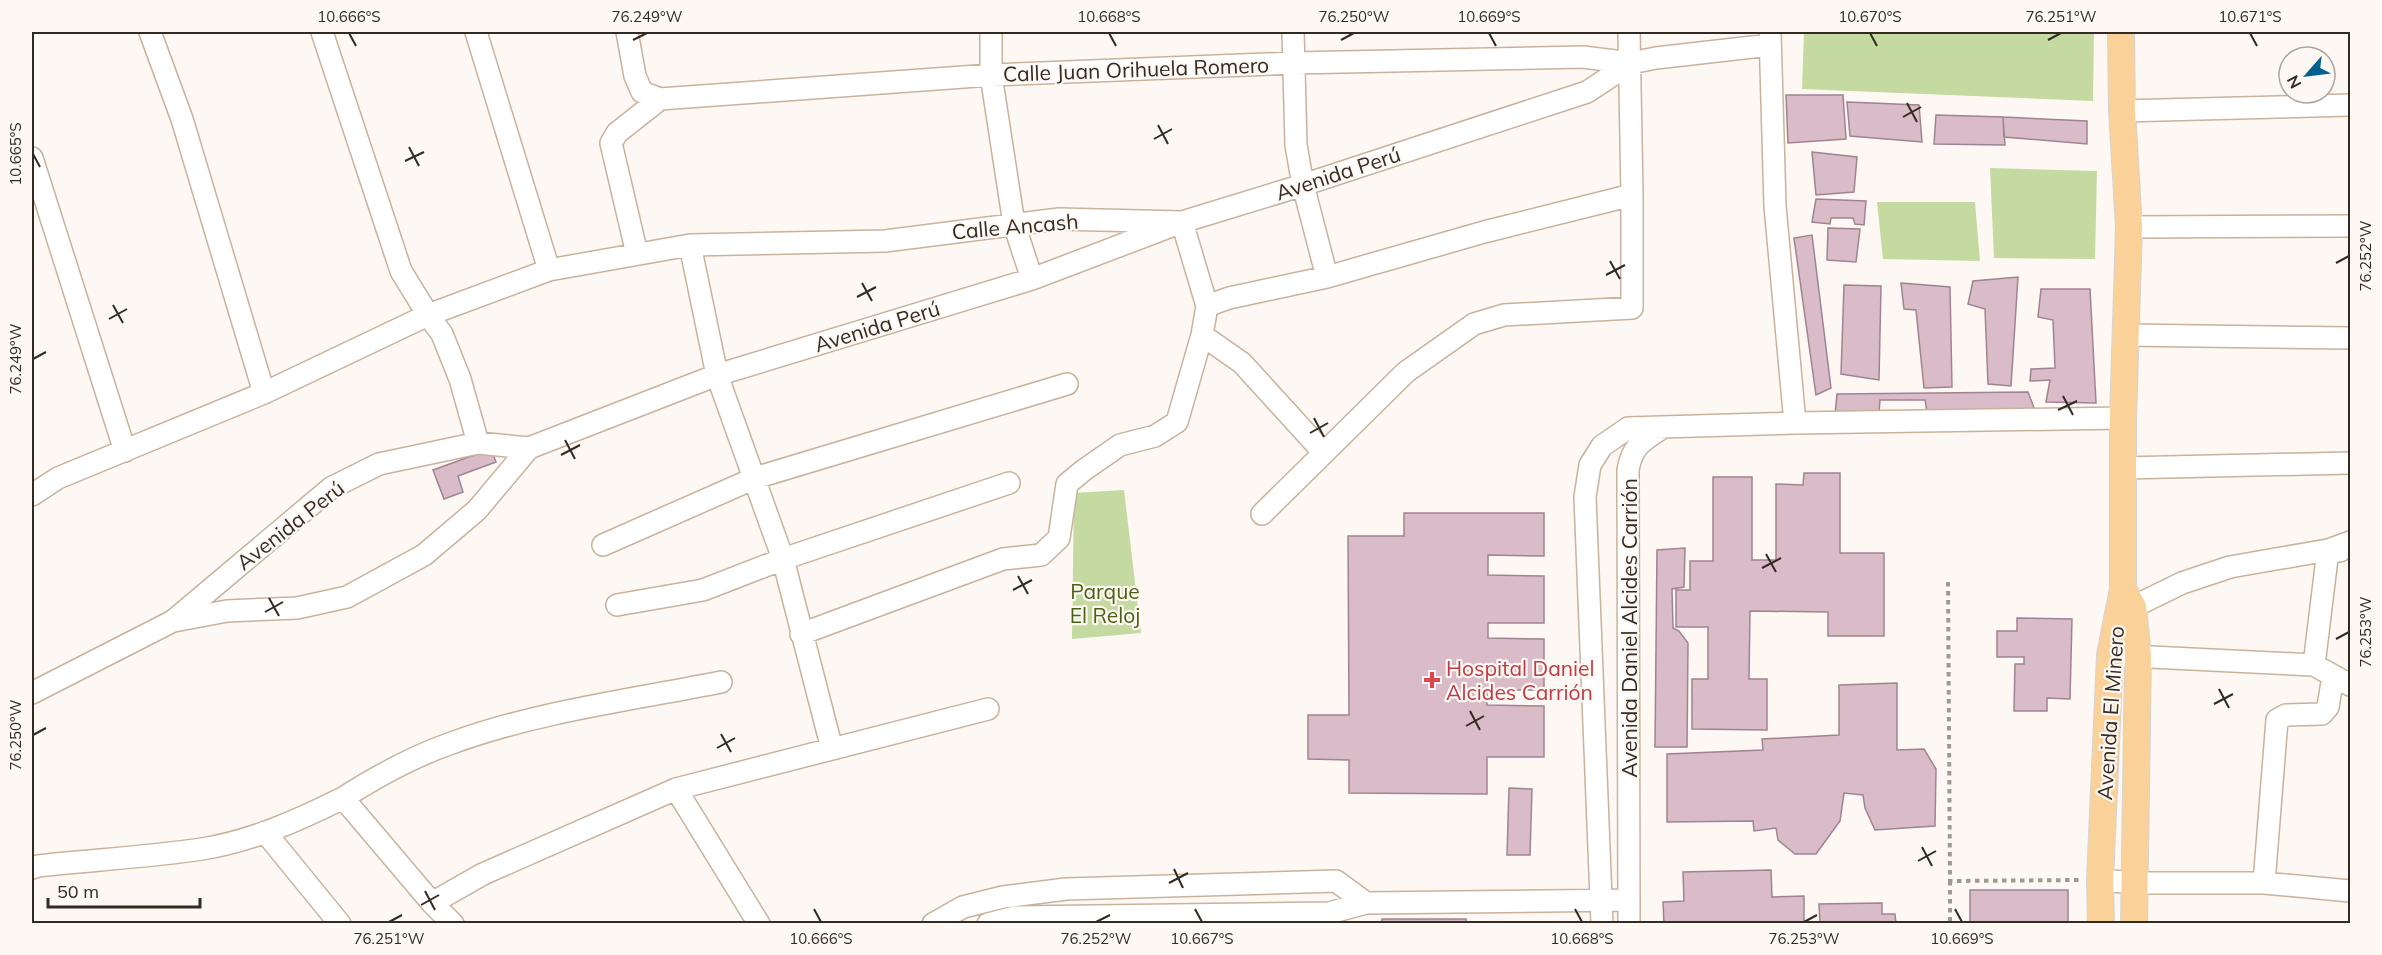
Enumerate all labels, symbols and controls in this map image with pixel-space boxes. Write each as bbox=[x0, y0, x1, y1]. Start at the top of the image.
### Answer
text: 10.666°S bbox=[317, 7, 381, 26]
text: 76.249°W bbox=[612, 7, 683, 26]
text: 10.668°S bbox=[1077, 7, 1141, 26]
text: 76.250°W bbox=[1319, 7, 1390, 26]
text: 10.669°S bbox=[1457, 7, 1521, 26]
text: 10.670°S bbox=[1838, 7, 1902, 26]
text: 76.251°W bbox=[2026, 7, 2097, 26]
text: 10.671°S bbox=[2218, 7, 2282, 26]
north arrow bbox=[2277, 45, 2337, 105]
street label: Calle Juan Orihuela Romero bbox=[1002, 51, 1270, 87]
text: N bbox=[2282, 72, 2305, 92]
text: 10.665°S bbox=[6, 122, 25, 186]
street label: Avenida Perú bbox=[1272, 141, 1404, 205]
street label: Calle Ancash bbox=[951, 208, 1079, 244]
text: 76.252°W bbox=[2356, 220, 2375, 291]
street label: Avenida Perú bbox=[811, 295, 943, 357]
text: 76.249°W bbox=[6, 323, 25, 394]
street label: Avenida Perú bbox=[231, 475, 349, 575]
street label: Avenida Daniel Alcides Carrión bbox=[1616, 478, 1642, 778]
park label: Parque El Reloj bbox=[1070, 578, 1140, 628]
text: 76.253°W bbox=[2356, 596, 2375, 667]
street label: Avenida El Minero bbox=[2091, 625, 2129, 801]
place label: Hospital Daniel Alcides Carrión bbox=[1446, 655, 1595, 705]
marker: Hospital Daniel Alcides Carrión bbox=[1423, 671, 1441, 689]
text: 76.250°W bbox=[6, 699, 25, 770]
scale bar bbox=[48, 871, 200, 909]
text: 50 m bbox=[57, 880, 99, 903]
text: 76.251°W bbox=[354, 929, 425, 948]
text: 10.666°S bbox=[789, 929, 853, 948]
text: 76.252°W bbox=[1061, 929, 1132, 948]
text: 10.667°S bbox=[1170, 929, 1234, 948]
text: 10.668°S bbox=[1550, 929, 1614, 948]
text: 76.253°W bbox=[1769, 929, 1840, 948]
text: 10.669°S bbox=[1930, 929, 1994, 948]

